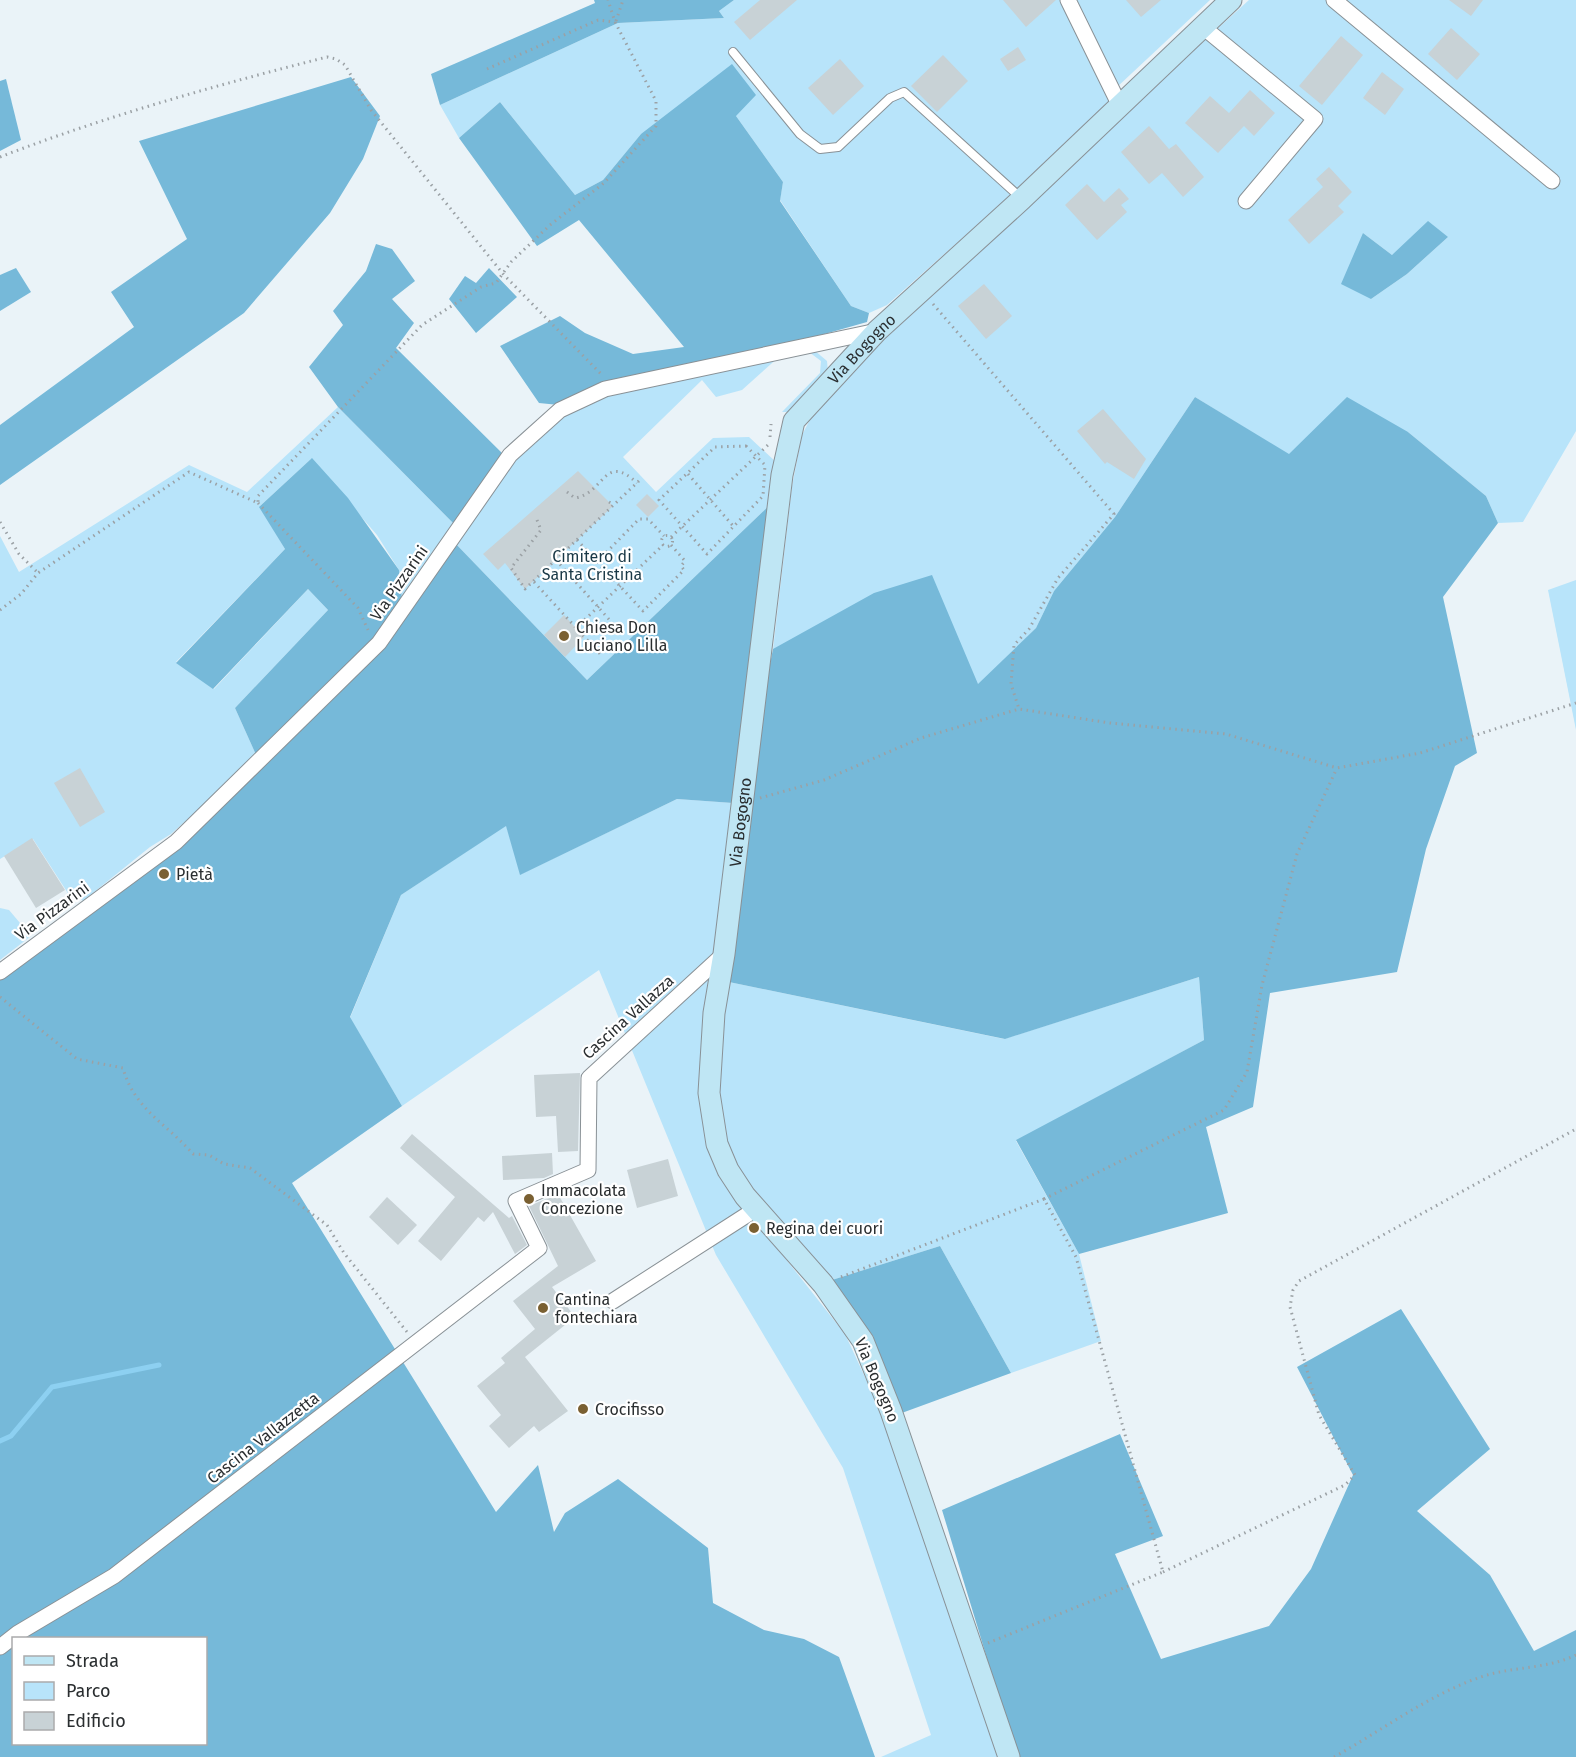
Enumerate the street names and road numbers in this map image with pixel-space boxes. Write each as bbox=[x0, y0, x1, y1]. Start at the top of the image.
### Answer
street label: Via Bogogno bbox=[824, 309, 899, 388]
street label: Via Pizzarini bbox=[366, 542, 432, 624]
street label: Via Bogogno bbox=[725, 776, 755, 868]
street label: Via Pizzarini bbox=[11, 878, 93, 944]
street label: Cascina Vallazza bbox=[578, 971, 678, 1063]
street label: Via Bogogno bbox=[851, 1335, 903, 1425]
street label: Cascina Vallazzetta bbox=[203, 1388, 323, 1488]

